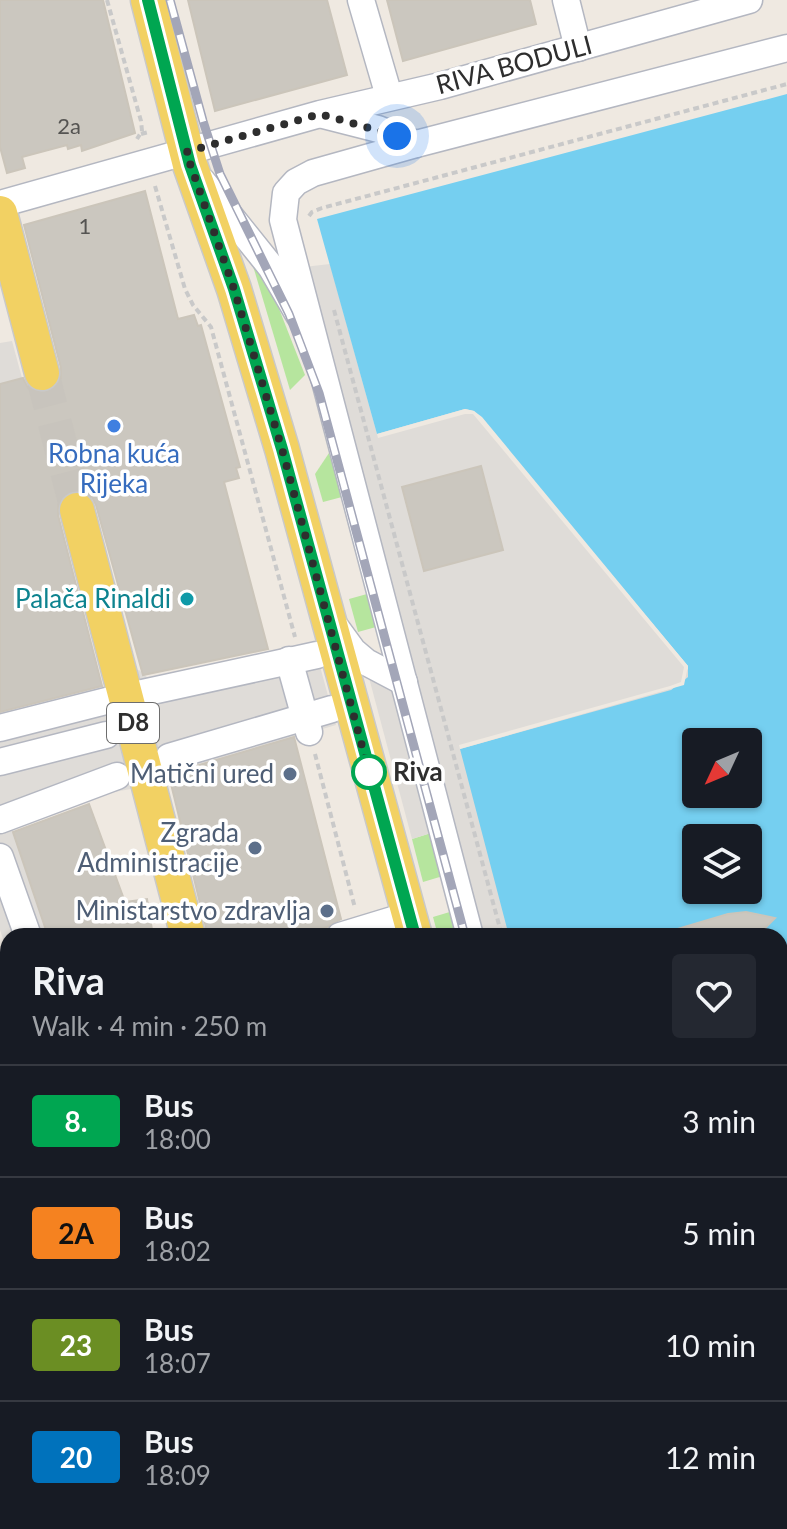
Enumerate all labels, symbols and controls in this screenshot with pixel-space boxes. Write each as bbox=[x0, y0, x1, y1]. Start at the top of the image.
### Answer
street label: RIVA BODULI bbox=[432, 28, 595, 100]
house number: 2a bbox=[57, 112, 81, 139]
your location bbox=[377, 116, 417, 156]
house number: 1 bbox=[79, 212, 91, 239]
marker: Robna kuća Rijeka bbox=[105, 417, 123, 435]
place label: Robna kuća Rijeka bbox=[48, 437, 180, 499]
place label: Palača Rinaldi bbox=[15, 582, 171, 614]
marker: Palača Rinaldi bbox=[178, 590, 196, 608]
road number: D8 bbox=[107, 703, 159, 743]
north arrow bbox=[682, 728, 762, 808]
map controls bbox=[682, 728, 762, 904]
marker: Riva bbox=[352, 755, 386, 789]
place label: Riva bbox=[393, 755, 443, 787]
place label: Matični ured bbox=[130, 757, 274, 789]
marker: Matični ured bbox=[281, 765, 299, 783]
place label: Zgrada Administracije bbox=[77, 816, 239, 878]
button: layers bbox=[682, 824, 762, 904]
marker: Zgrada Administracije bbox=[246, 839, 264, 857]
place label: Ministarstvo zdravlja bbox=[75, 894, 311, 926]
marker: Ministarstvo zdravlja bbox=[318, 902, 336, 920]
button: heart bbox=[672, 954, 756, 1038]
text: Riva bbox=[32, 957, 105, 1003]
text: Walk · 4 min · 250 m bbox=[32, 1010, 267, 1042]
text: Bus bbox=[144, 1087, 194, 1123]
text: 3 min bbox=[682, 1103, 756, 1139]
text: 8. bbox=[65, 1104, 87, 1138]
text: 18:00 bbox=[144, 1123, 211, 1155]
text: Bus bbox=[144, 1199, 194, 1235]
text: 5 min bbox=[682, 1215, 756, 1251]
text: 2A bbox=[58, 1216, 94, 1250]
text: 18:02 bbox=[144, 1235, 211, 1267]
text: Bus bbox=[144, 1311, 194, 1347]
text: 10 min bbox=[665, 1327, 756, 1363]
text: 23 bbox=[60, 1328, 92, 1362]
text: 18:07 bbox=[144, 1347, 211, 1379]
text: Bus bbox=[144, 1423, 194, 1459]
text: 12 min bbox=[665, 1439, 756, 1475]
text: 20 bbox=[60, 1440, 92, 1474]
text: 18:09 bbox=[144, 1459, 211, 1491]

